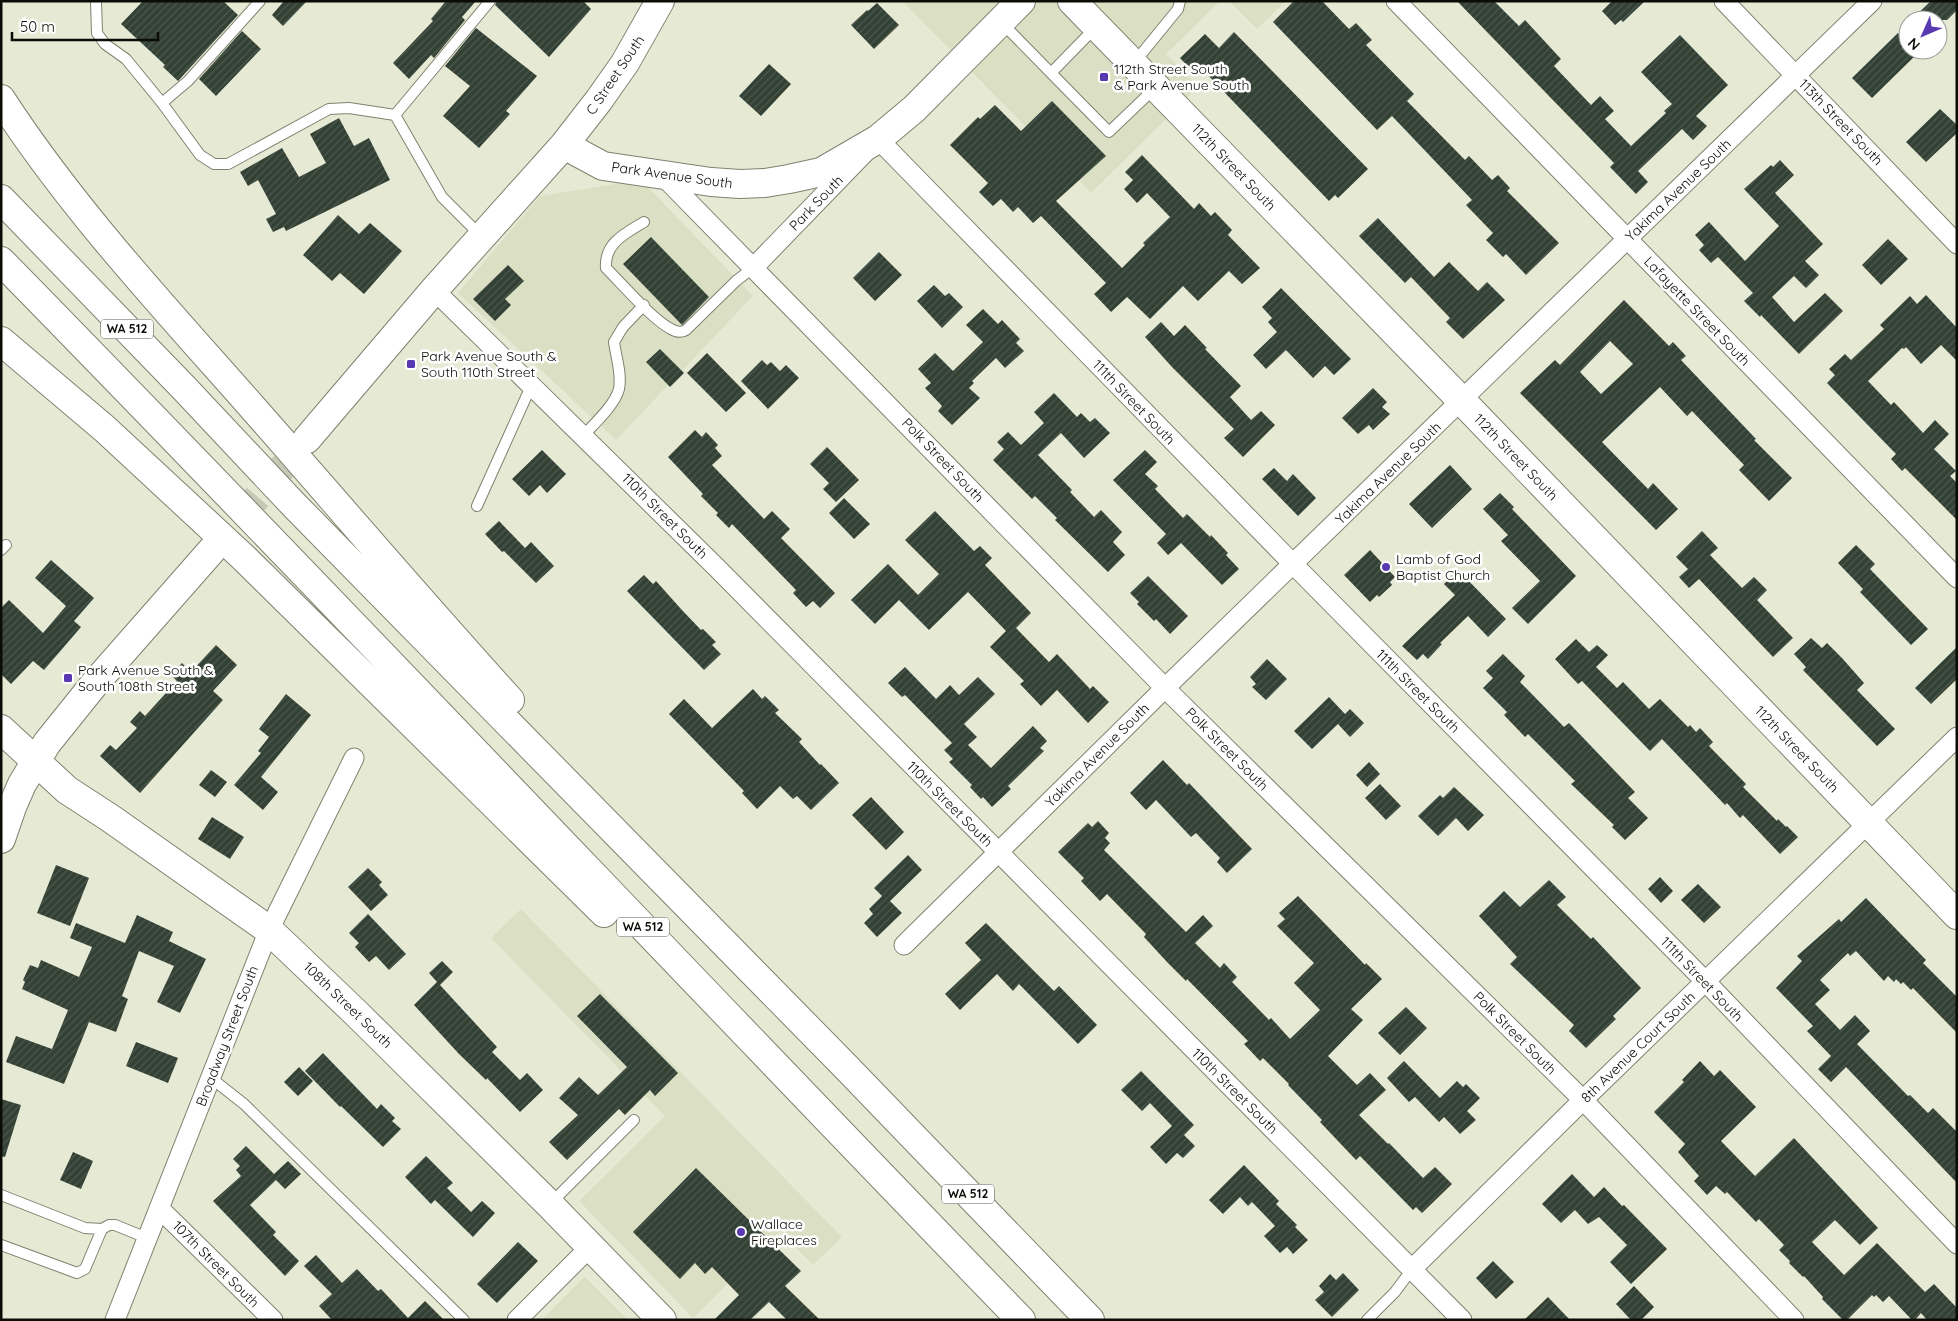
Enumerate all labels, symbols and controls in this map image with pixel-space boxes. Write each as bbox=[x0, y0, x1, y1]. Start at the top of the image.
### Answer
scale bar bbox=[12, 10, 159, 42]
north arrow bbox=[1898, 10, 1948, 60]
text: 50 m bbox=[20, 17, 55, 36]
street label: C Street South bbox=[582, 32, 648, 118]
text: N bbox=[1904, 34, 1924, 54]
place label: 112th Street South & Park Avenue South bbox=[1114, 60, 1249, 94]
marker: 112th Street South & Park Avenue South bbox=[1098, 71, 1110, 83]
street label: 113th Street South bbox=[1795, 75, 1887, 169]
street label: 112th Street South bbox=[1188, 120, 1280, 214]
street label: Yakima Avenue South bbox=[1621, 135, 1735, 245]
street label: Park Avenue South bbox=[610, 158, 734, 192]
street label: Park South bbox=[785, 171, 847, 235]
street label: Lafayette Street South bbox=[1640, 252, 1754, 370]
road number: WA 512 bbox=[101, 320, 153, 338]
place label: Park Avenue South & South 110th Street bbox=[421, 347, 557, 381]
street label: 111th Street South bbox=[1089, 356, 1179, 448]
marker: Park Avenue South & South 110th Street bbox=[405, 358, 417, 370]
street label: 112th Street South bbox=[1470, 410, 1562, 504]
street label: Polk Street South bbox=[898, 414, 988, 506]
street label: Yakima Avenue South bbox=[1331, 418, 1445, 528]
street label: 110th Street South bbox=[618, 469, 712, 563]
place label: Lamb of God Baptist Church bbox=[1396, 550, 1490, 584]
marker: Lamb of God Baptist Church bbox=[1380, 561, 1392, 573]
street label: 111th Street South bbox=[1372, 645, 1464, 737]
place label: Park Avenue South & South 108th Street bbox=[78, 661, 214, 695]
marker: Park Avenue South & South 108th Street bbox=[62, 672, 74, 684]
street label: Yakima Avenue South bbox=[1041, 699, 1153, 811]
street label: 112th Street South bbox=[1751, 702, 1843, 796]
street label: Polk Street South bbox=[1182, 704, 1272, 794]
street label: 110th Street South bbox=[903, 757, 997, 851]
road number: WA 512 bbox=[617, 918, 669, 936]
street label: 111th Street South bbox=[1657, 933, 1747, 1025]
street label: 108th Street South bbox=[300, 958, 396, 1052]
street label: Broadway Street South bbox=[192, 963, 262, 1109]
street label: Polk Street South bbox=[1470, 988, 1560, 1078]
street label: 8th Avenue Court South bbox=[1577, 988, 1699, 1106]
street label: 110th Street South bbox=[1188, 1044, 1282, 1138]
road number: WA 512 bbox=[942, 1184, 994, 1204]
place label: Wallace Fireplaces bbox=[751, 1215, 817, 1249]
street label: 107th Street South bbox=[169, 1217, 263, 1311]
marker: Wallace Fireplaces bbox=[735, 1226, 747, 1238]

